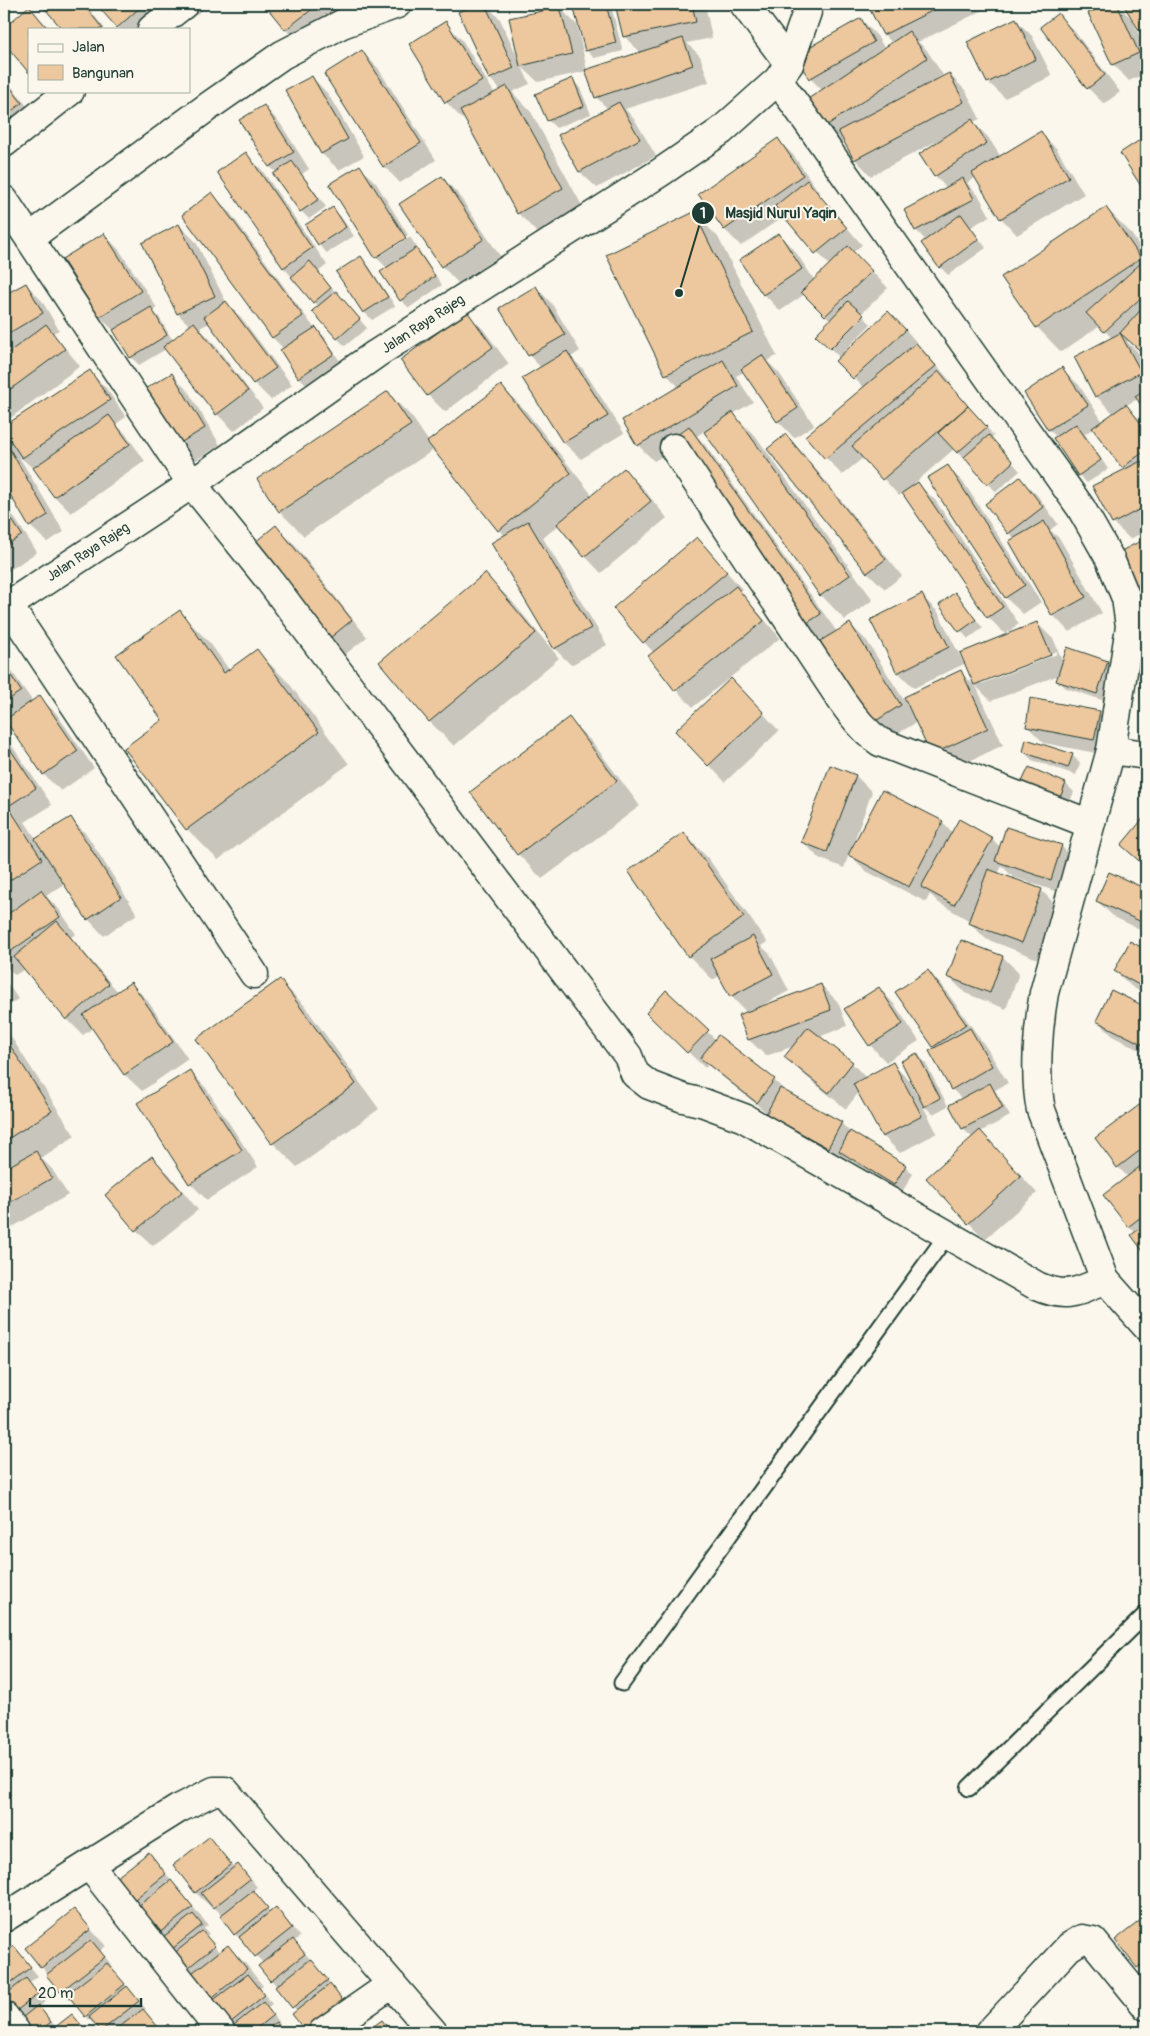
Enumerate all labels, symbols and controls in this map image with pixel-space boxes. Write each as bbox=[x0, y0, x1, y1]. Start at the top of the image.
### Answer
legend bbox=[28, 28, 190, 92]
text: Jalan bbox=[72, 38, 105, 57]
text: Bangunan bbox=[72, 64, 134, 83]
callout: Masjid Nurul Yaqin bbox=[690, 198, 847, 228]
text: 1 bbox=[700, 204, 706, 223]
text: Masjid Nurul Yaqin bbox=[725, 204, 837, 223]
street label: Jalan Raya Rajeg bbox=[378, 291, 468, 357]
street label: Jalan Raya Rajeg bbox=[43, 519, 133, 585]
scale bar bbox=[30, 1976, 141, 2008]
text: 20 m bbox=[38, 1984, 73, 2003]

